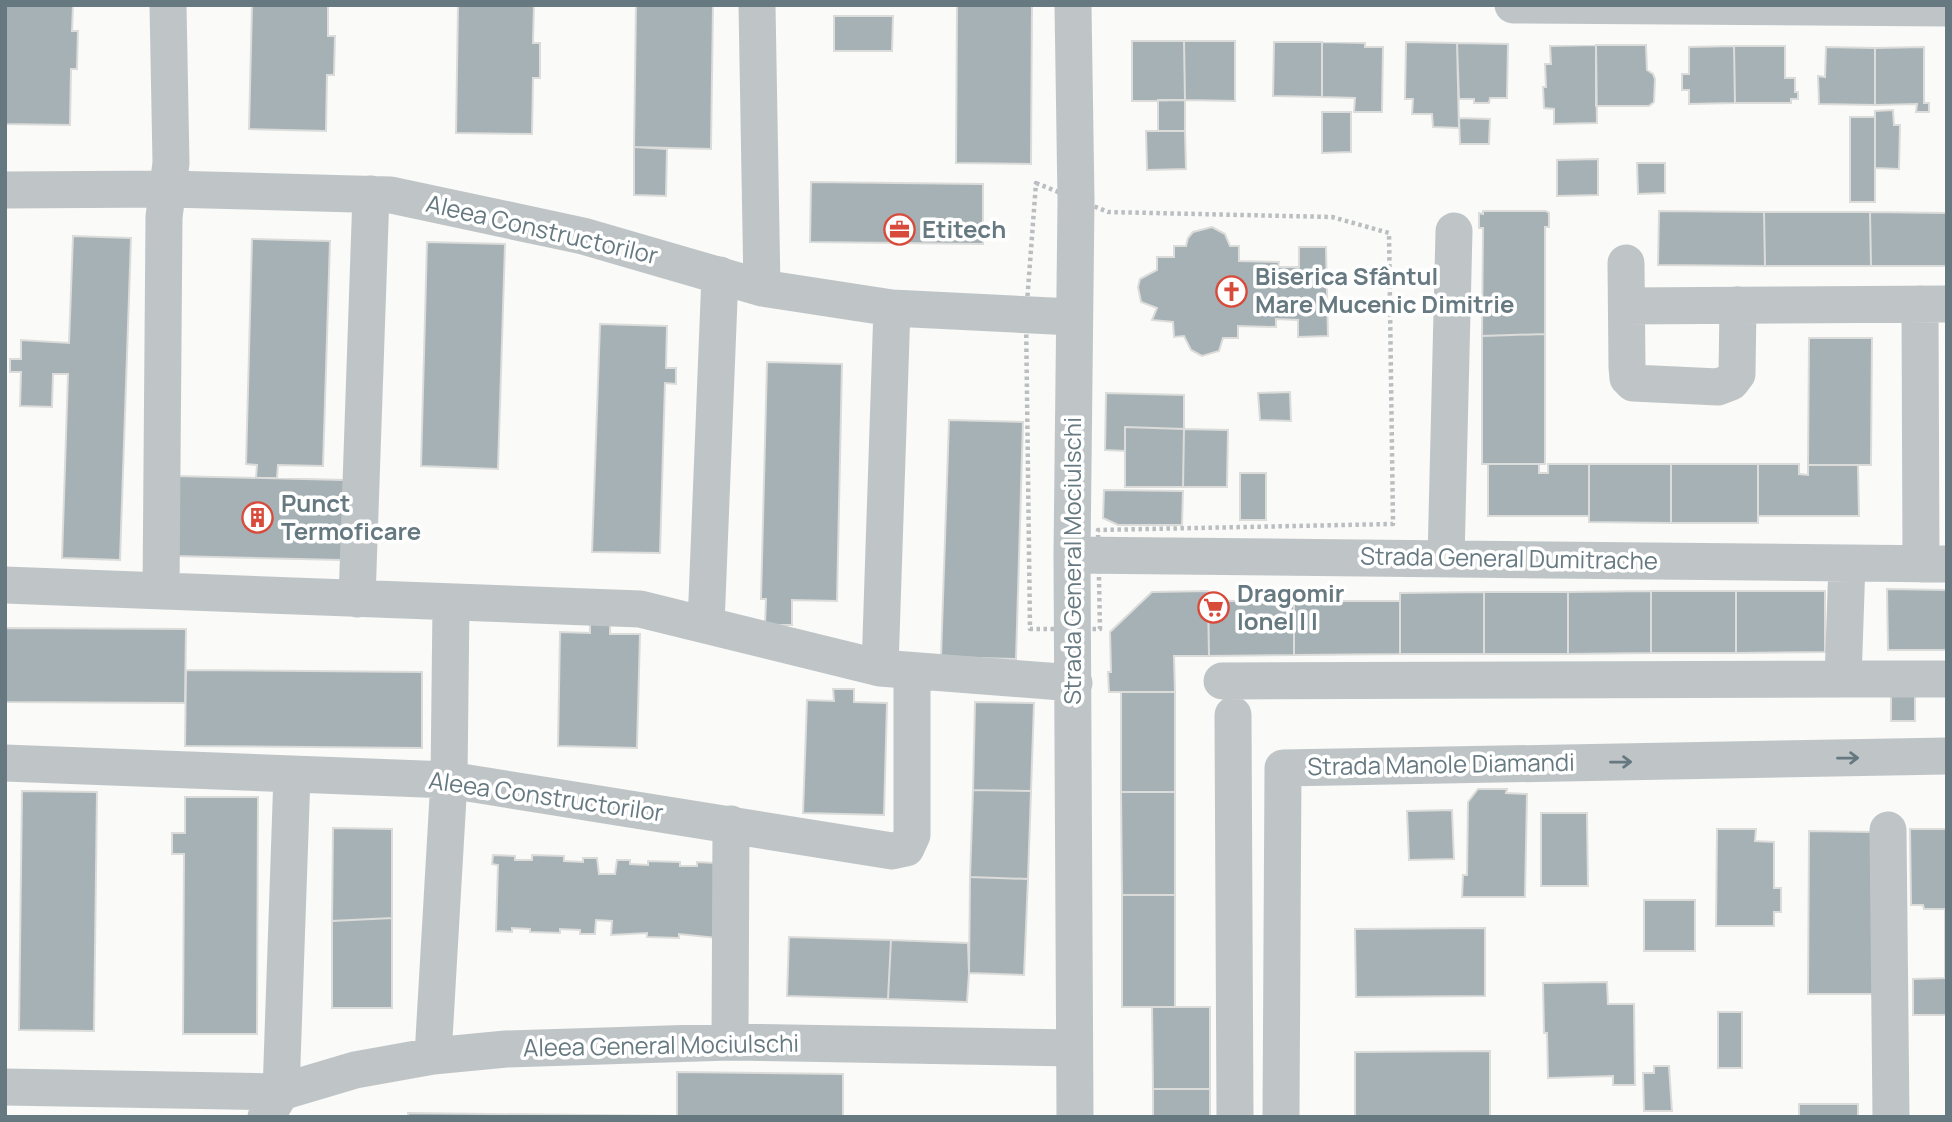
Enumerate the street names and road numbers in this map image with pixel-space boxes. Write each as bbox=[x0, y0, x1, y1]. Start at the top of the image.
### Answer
street label: Aleea Constructorilor bbox=[423, 186, 662, 271]
street label: Strada General Mociulschi bbox=[1055, 417, 1088, 705]
street label: Strada General Dumitrache bbox=[1360, 538, 1658, 577]
street label: Strada Manole Diamandi bbox=[1307, 745, 1575, 782]
street label: Aleea Constructorilor bbox=[427, 763, 666, 828]
street label: Aleea General Mociulschi bbox=[523, 1026, 799, 1063]

